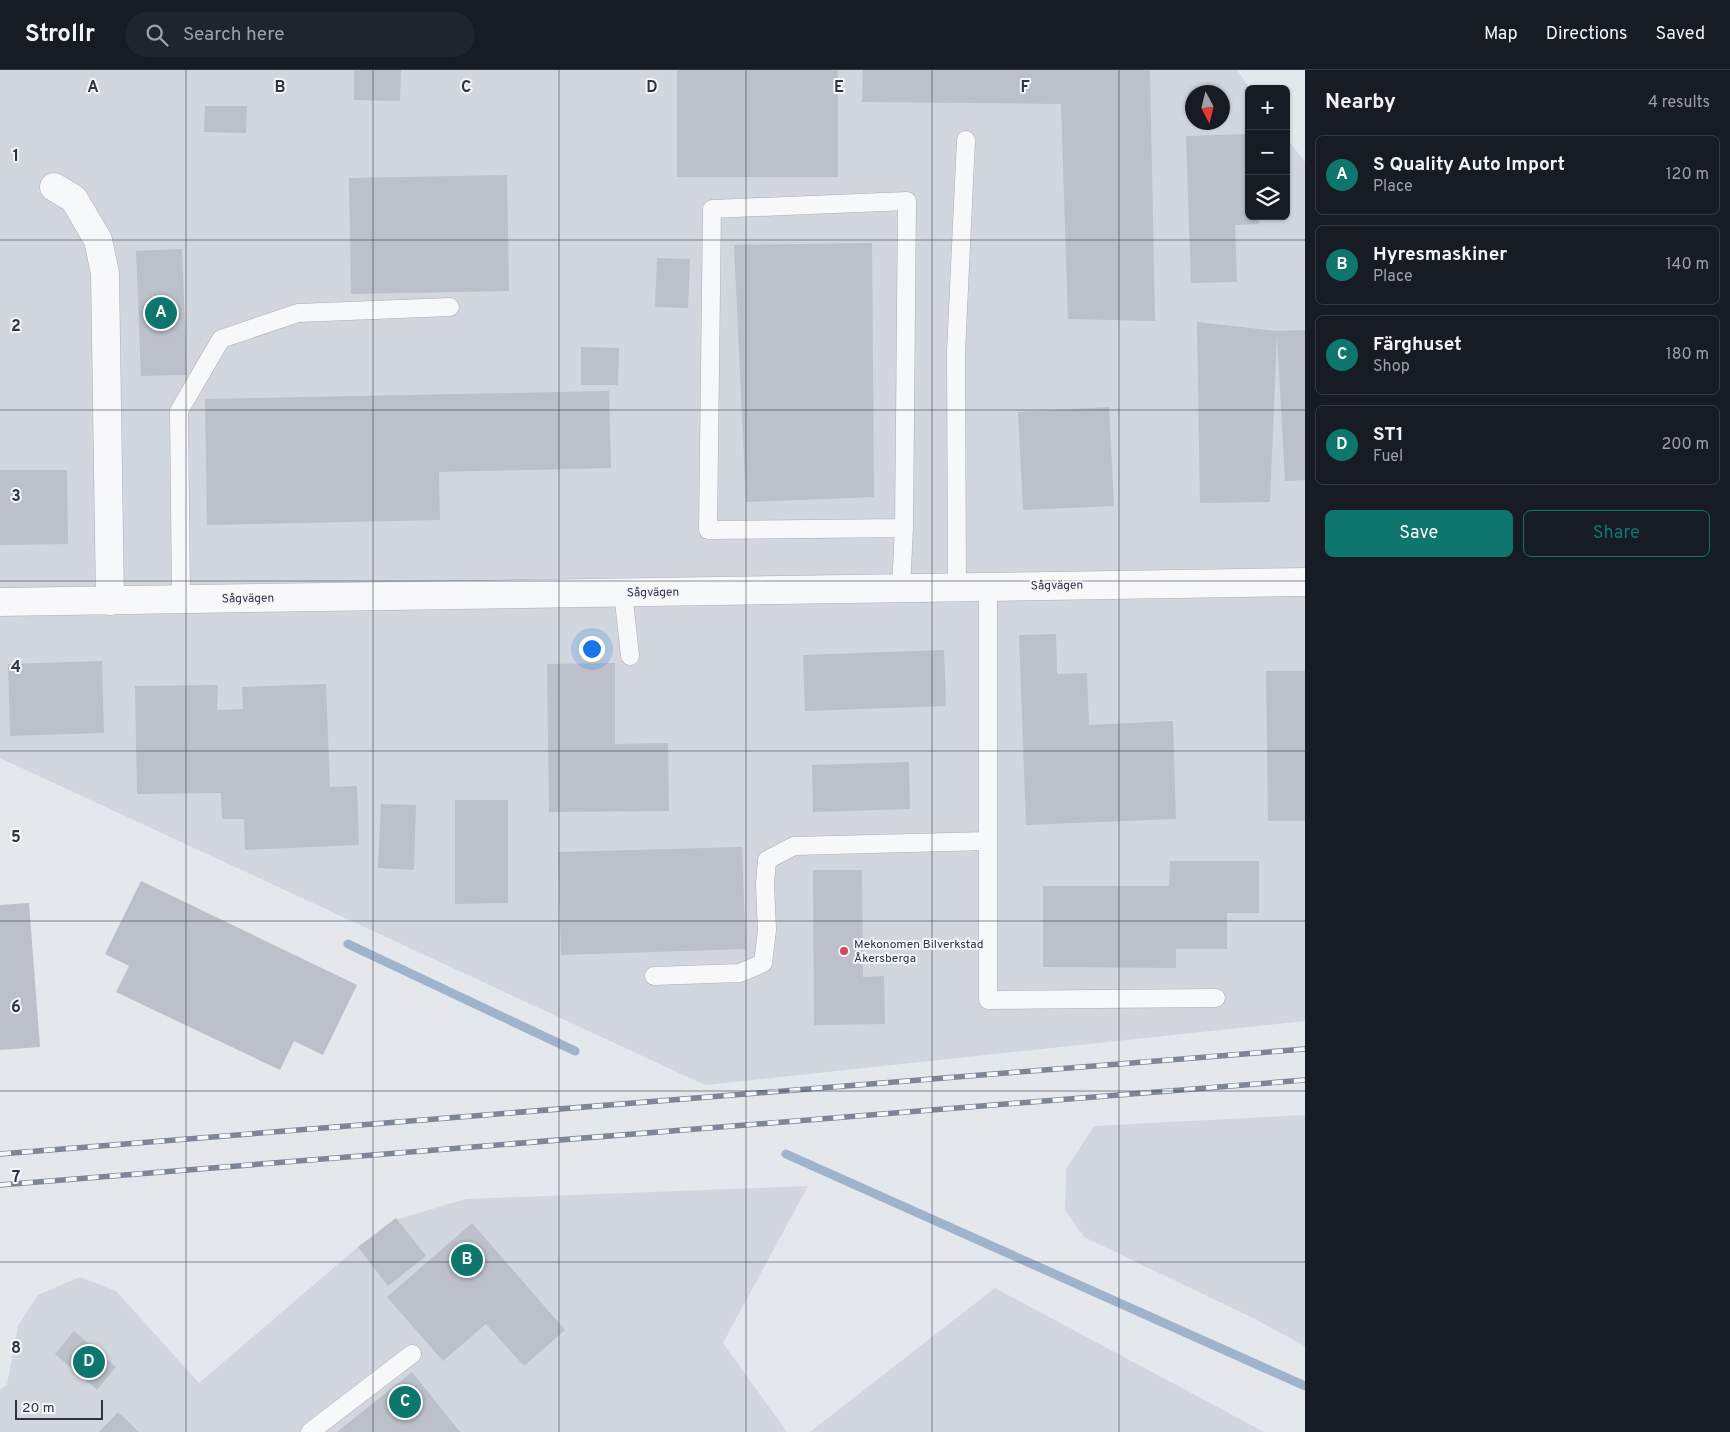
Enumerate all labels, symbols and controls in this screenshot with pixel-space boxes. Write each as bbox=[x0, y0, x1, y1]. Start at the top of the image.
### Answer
search box bbox=[125, 12, 475, 57]
text: Strollr bbox=[25, 20, 95, 50]
icon: search bbox=[143, 21, 171, 49]
text: Search here bbox=[183, 23, 284, 47]
text: Map bbox=[1484, 23, 1518, 46]
text: Directions bbox=[1546, 23, 1628, 46]
text: Saved bbox=[1656, 23, 1705, 46]
text: A bbox=[87, 78, 99, 98]
text: B bbox=[274, 78, 286, 98]
text: C bbox=[461, 78, 471, 98]
text: D bbox=[646, 78, 658, 98]
text: E bbox=[834, 78, 844, 98]
text: F bbox=[1020, 78, 1030, 98]
north arrow bbox=[1185, 85, 1230, 130]
map controls bbox=[1245, 85, 1290, 220]
button: + bbox=[1245, 85, 1290, 130]
text: Nearby bbox=[1325, 89, 1396, 116]
text: 4 results bbox=[1648, 93, 1710, 113]
button: − bbox=[1245, 130, 1290, 175]
text: 1 bbox=[13, 147, 19, 167]
text: S Quality Auto Import bbox=[1373, 153, 1565, 177]
text: A bbox=[1336, 165, 1348, 185]
text: 120 m bbox=[1666, 165, 1709, 185]
button: layers bbox=[1245, 175, 1290, 220]
text: Place bbox=[1373, 177, 1413, 197]
text: Hyresmaskiner bbox=[1373, 243, 1507, 267]
text: B bbox=[1336, 255, 1348, 275]
text: 140 m bbox=[1666, 255, 1709, 275]
text: Place bbox=[1373, 267, 1413, 287]
pin: A bbox=[145, 294, 177, 332]
text: 2 bbox=[11, 317, 21, 337]
text: Färghuset bbox=[1373, 333, 1462, 357]
text: C bbox=[1337, 345, 1347, 365]
text: 180 m bbox=[1666, 345, 1709, 365]
text: Shop bbox=[1373, 357, 1410, 377]
text: ST1 bbox=[1373, 423, 1404, 447]
text: D bbox=[1336, 435, 1348, 455]
text: 200 m bbox=[1661, 435, 1709, 455]
text: Fuel bbox=[1373, 447, 1403, 467]
text: 3 bbox=[11, 487, 21, 507]
button: Save bbox=[1325, 510, 1513, 557]
button: Share bbox=[1523, 510, 1710, 557]
street label: Sågvägen bbox=[1031, 578, 1083, 594]
street label: Sågvägen bbox=[627, 585, 679, 601]
street label: Sågvägen bbox=[222, 591, 274, 607]
your location bbox=[579, 636, 605, 662]
text: 4 bbox=[11, 658, 21, 678]
text: 5 bbox=[11, 828, 21, 848]
place label: Mekonomen Bilverkstad Åkersberga bbox=[854, 937, 983, 967]
marker: Mekonomen Bilverkstad Åkersberga bbox=[838, 945, 850, 957]
text: 6 bbox=[11, 998, 21, 1018]
text: 7 bbox=[12, 1168, 20, 1188]
pin: B bbox=[451, 1241, 483, 1279]
text: 8 bbox=[11, 1339, 21, 1359]
pin: D bbox=[73, 1343, 105, 1381]
pin: C bbox=[389, 1383, 421, 1421]
scale bar bbox=[15, 1397, 102, 1420]
text: 20 m bbox=[22, 1400, 55, 1417]

